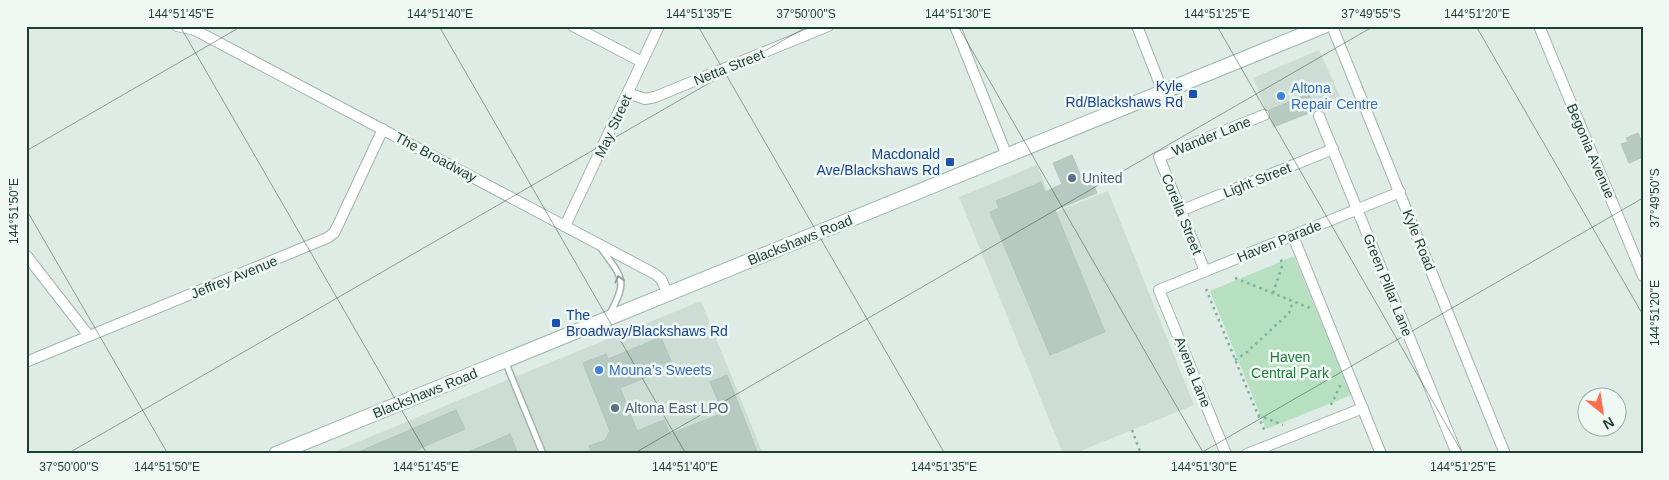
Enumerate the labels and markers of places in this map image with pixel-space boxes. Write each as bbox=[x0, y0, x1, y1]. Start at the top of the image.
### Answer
place label: Kyle Rd/Blackshaws Rd bbox=[1066, 78, 1183, 110]
place label: Altona Repair Centre bbox=[1291, 80, 1378, 112]
marker: Kyle Rd/Blackshaws Rd bbox=[1187, 88, 1199, 100]
marker: Altona Repair Centre bbox=[1275, 90, 1287, 102]
place label: Macdonald Ave/Blackshaws Rd bbox=[817, 146, 940, 178]
marker: Macdonald Ave/Blackshaws Rd bbox=[944, 156, 956, 168]
place label: United bbox=[1082, 170, 1122, 186]
marker: United bbox=[1066, 172, 1078, 184]
place label: The Broadway/Blackshaws Rd bbox=[566, 307, 728, 339]
marker: The Broadway/Blackshaws Rd bbox=[550, 317, 562, 329]
place label: Mouna’s Sweets bbox=[609, 362, 711, 378]
marker: Mouna’s Sweets bbox=[593, 364, 605, 376]
place label: Altona East LPO bbox=[625, 400, 729, 416]
marker: Altona East LPO bbox=[609, 402, 621, 414]

